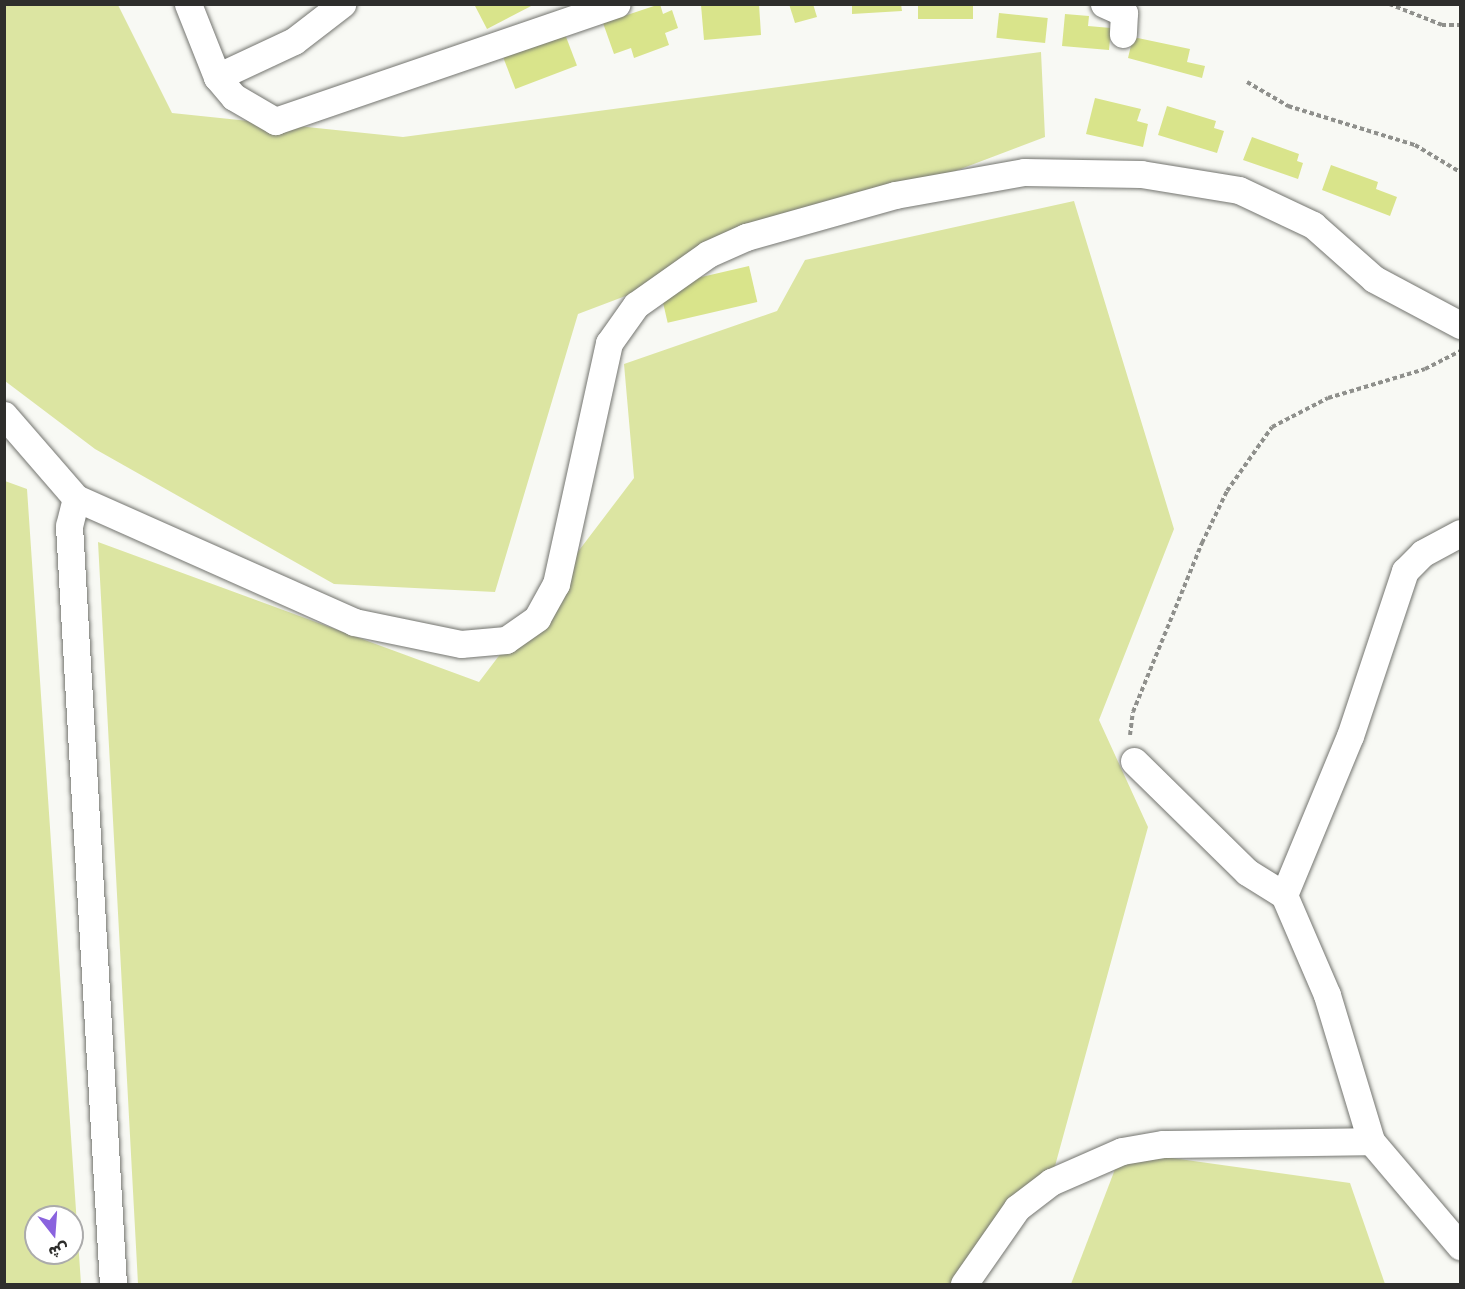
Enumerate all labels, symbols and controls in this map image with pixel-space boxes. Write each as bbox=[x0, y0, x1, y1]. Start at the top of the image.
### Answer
north arrow bbox=[24, 1205, 84, 1265]
text: ش bbox=[46, 1239, 71, 1263]

